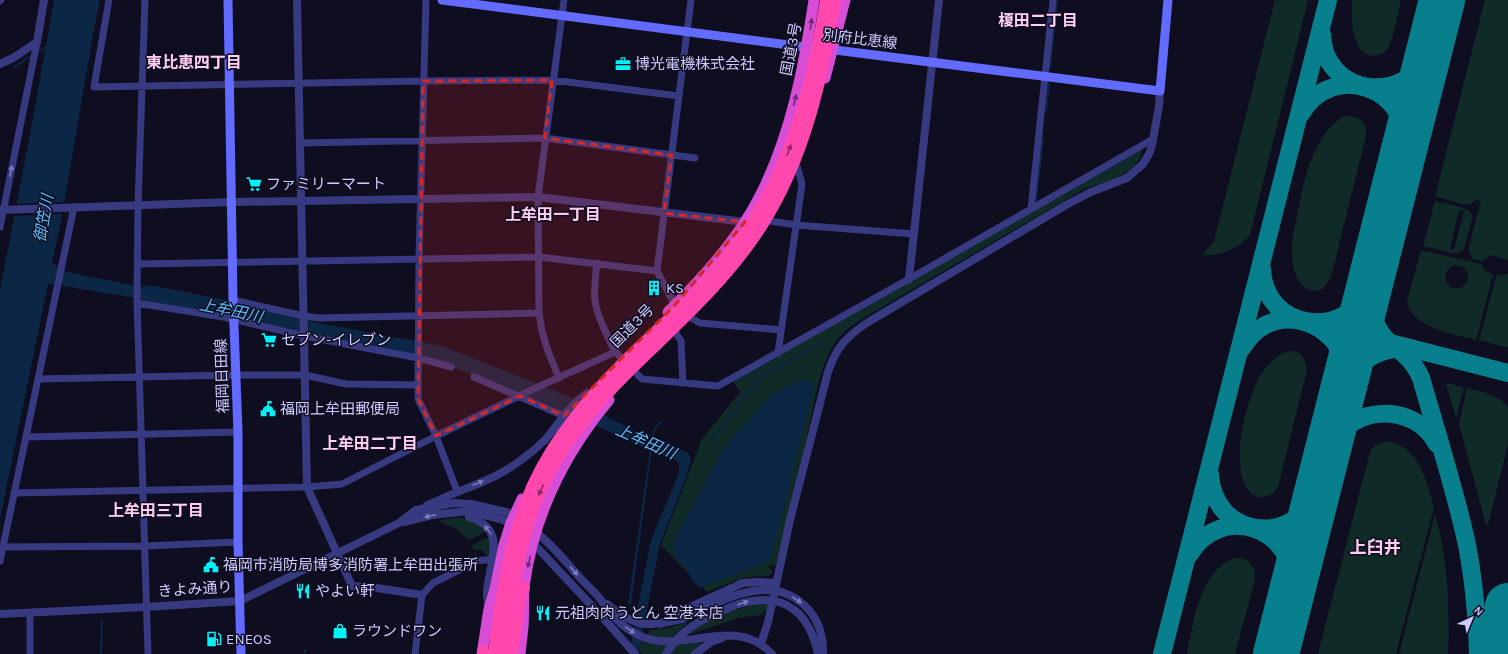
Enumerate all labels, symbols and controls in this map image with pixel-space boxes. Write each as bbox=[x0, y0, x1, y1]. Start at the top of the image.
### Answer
district label: 榎田二丁目 bbox=[998, 11, 1078, 30]
one-way arrow bbox=[808, 17, 814, 30]
street label: 国道3号 bbox=[777, 21, 805, 77]
street label: 別府比恵線 bbox=[822, 25, 898, 53]
district label: 東比恵四丁目 bbox=[146, 53, 242, 72]
office icon: 博光電機株式会社 bbox=[614, 55, 632, 73]
place label: 博光電機株式会社 bbox=[635, 55, 755, 73]
one-way arrow bbox=[792, 94, 798, 106]
one-way arrow bbox=[786, 144, 792, 156]
one-way arrow bbox=[9, 165, 15, 178]
supermarket icon: ファミリーマート bbox=[245, 175, 263, 193]
place label: ファミリーマート bbox=[266, 175, 386, 193]
water label: 御笠川 bbox=[30, 191, 57, 243]
district label: 上牟田一丁目 bbox=[505, 205, 601, 224]
building icon: KS bbox=[645, 279, 663, 297]
place label: KS bbox=[666, 279, 684, 297]
water label: 上牟田川 bbox=[198, 295, 266, 327]
street label: 国道3号 bbox=[607, 301, 657, 351]
supermarket icon: セブン-イレブン bbox=[260, 331, 278, 349]
place label: セブン-イレブン bbox=[281, 331, 391, 349]
street label: 福岡日田線 bbox=[212, 338, 232, 414]
public building icon: 福岡上牟田郵便局 bbox=[259, 400, 277, 418]
place label: 福岡上牟田郵便局 bbox=[280, 400, 400, 418]
water label: 上牟田川 bbox=[613, 420, 681, 464]
district label: 上牟田二丁目 bbox=[322, 434, 418, 453]
one-way arrow bbox=[472, 480, 484, 486]
one-way arrow bbox=[538, 484, 544, 496]
district label: 上牟田三丁目 bbox=[108, 501, 204, 520]
one-way arrow bbox=[424, 513, 436, 519]
one-way arrow bbox=[484, 525, 492, 535]
district label: 上臼井 bbox=[1350, 537, 1401, 557]
public building icon: 福岡市消防局博多消防署上牟田出張所 bbox=[202, 556, 220, 574]
place label: 福岡市消防局博多消防署上牟田出張所 bbox=[223, 556, 478, 574]
one-way arrow bbox=[526, 556, 532, 569]
one-way arrow bbox=[569, 566, 578, 575]
street label: きよみ通り bbox=[157, 577, 233, 601]
restaurant icon: やよい軒 bbox=[294, 582, 312, 600]
place label: やよい軒 bbox=[315, 582, 375, 600]
one-way arrow bbox=[791, 596, 803, 603]
north arrow bbox=[1452, 598, 1492, 638]
one-way arrow bbox=[738, 600, 750, 606]
restaurant icon: 元祖肉肉うどん 空港本店 bbox=[534, 604, 552, 622]
place label: 元祖肉肉うどん 空港本店 bbox=[555, 604, 724, 622]
text: N bbox=[1471, 604, 1486, 619]
shop icon: ラウンドワン bbox=[331, 622, 349, 640]
place label: ラウンドワン bbox=[352, 622, 442, 640]
one-way arrow bbox=[625, 626, 635, 634]
fuel station icon: ENEOS bbox=[205, 630, 223, 648]
place label: ENEOS bbox=[226, 630, 272, 648]

